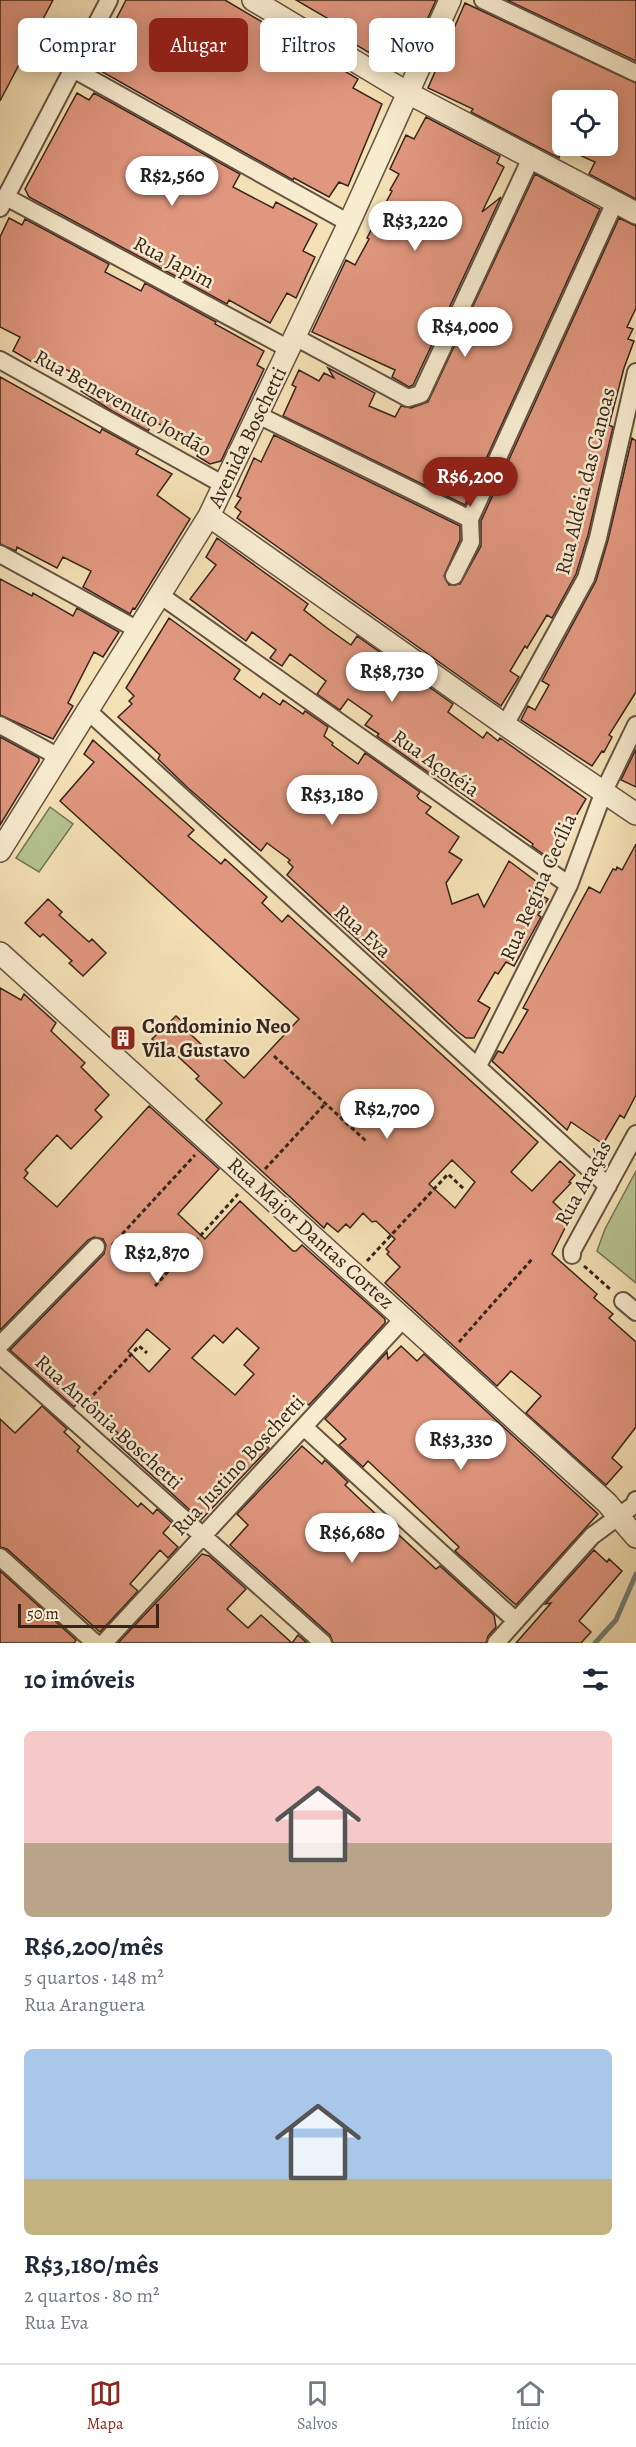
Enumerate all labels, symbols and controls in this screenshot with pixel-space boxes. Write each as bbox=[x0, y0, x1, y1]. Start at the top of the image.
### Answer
chip: Comprar bbox=[18, 18, 137, 72]
chip: Alugar bbox=[149, 18, 248, 72]
chip: Filtros bbox=[260, 18, 357, 72]
chip: Novo bbox=[369, 18, 455, 72]
map controls bbox=[552, 90, 618, 156]
button: locate bbox=[552, 90, 618, 156]
pin: R$2,560 bbox=[117, 156, 227, 207]
text: R$2,560 bbox=[139, 162, 205, 189]
pin: R$3,220 bbox=[360, 201, 470, 252]
text: R$3,220 bbox=[382, 207, 448, 234]
street label: Rua Japim bbox=[129, 229, 219, 295]
pin: R$4,000 bbox=[410, 307, 520, 358]
text: R$4,000 bbox=[431, 313, 499, 340]
street label: Rua Benevenuto Jordão bbox=[29, 343, 217, 463]
street label: Avenida Boschetti bbox=[200, 362, 293, 513]
street label: Rua Aldeia das Canoas bbox=[548, 385, 622, 577]
pin: R$6,200 bbox=[415, 457, 525, 508]
text: R$6,200 bbox=[437, 463, 503, 490]
pin: R$8,730 bbox=[337, 652, 447, 703]
text: R$8,730 bbox=[360, 658, 424, 685]
street label: Rua Açotéia bbox=[387, 723, 485, 803]
pin: R$3,180 bbox=[277, 775, 387, 826]
text: R$3,180 bbox=[301, 781, 363, 808]
street label: Rua Regina Cecília bbox=[493, 809, 583, 965]
street label: Rua Eva bbox=[328, 898, 398, 964]
place label: Condominio Neo Vila Gustavo bbox=[141, 1012, 291, 1064]
building icon: Condominio Neo Vila Gustavo bbox=[108, 1023, 138, 1053]
pin: R$2,700 bbox=[332, 1089, 442, 1140]
text: R$2,700 bbox=[354, 1095, 420, 1122]
street label: Rua Araçás bbox=[548, 1135, 618, 1231]
street label: Rua Major Dantas Cortez bbox=[222, 1151, 400, 1315]
pin: R$2,870 bbox=[102, 1233, 212, 1284]
text: R$2,870 bbox=[124, 1239, 190, 1266]
street label: Rua Antônia Boschetti bbox=[29, 1348, 189, 1496]
street label: Rua Justino Boschetti bbox=[165, 1388, 311, 1541]
pin: R$3,330 bbox=[406, 1420, 516, 1471]
text: R$3,330 bbox=[429, 1426, 493, 1453]
pin: R$6,680 bbox=[297, 1513, 407, 1564]
text: R$6,680 bbox=[319, 1519, 385, 1546]
scale bar bbox=[18, 1601, 159, 1628]
text: 50 m bbox=[27, 1603, 59, 1625]
text: 10 imóveis bbox=[24, 1662, 135, 1697]
icon: filters bbox=[579, 1663, 612, 1696]
icon: home bbox=[264, 1770, 372, 1878]
text: R$6,200/mês bbox=[24, 1929, 164, 1964]
text: 5 quartos · 148 m² bbox=[24, 1964, 164, 1991]
text: Rua Aranguera bbox=[24, 1991, 145, 2018]
icon: home bbox=[264, 2088, 372, 2196]
text: R$3,180/mês bbox=[24, 2247, 159, 2282]
text: 2 quartos · 80 m² bbox=[24, 2282, 160, 2309]
text: Rua Eva bbox=[24, 2309, 89, 2336]
tab: Mapa bbox=[87, 2377, 123, 2435]
tab: Salvos bbox=[297, 2377, 338, 2435]
tab: Início bbox=[511, 2377, 549, 2435]

